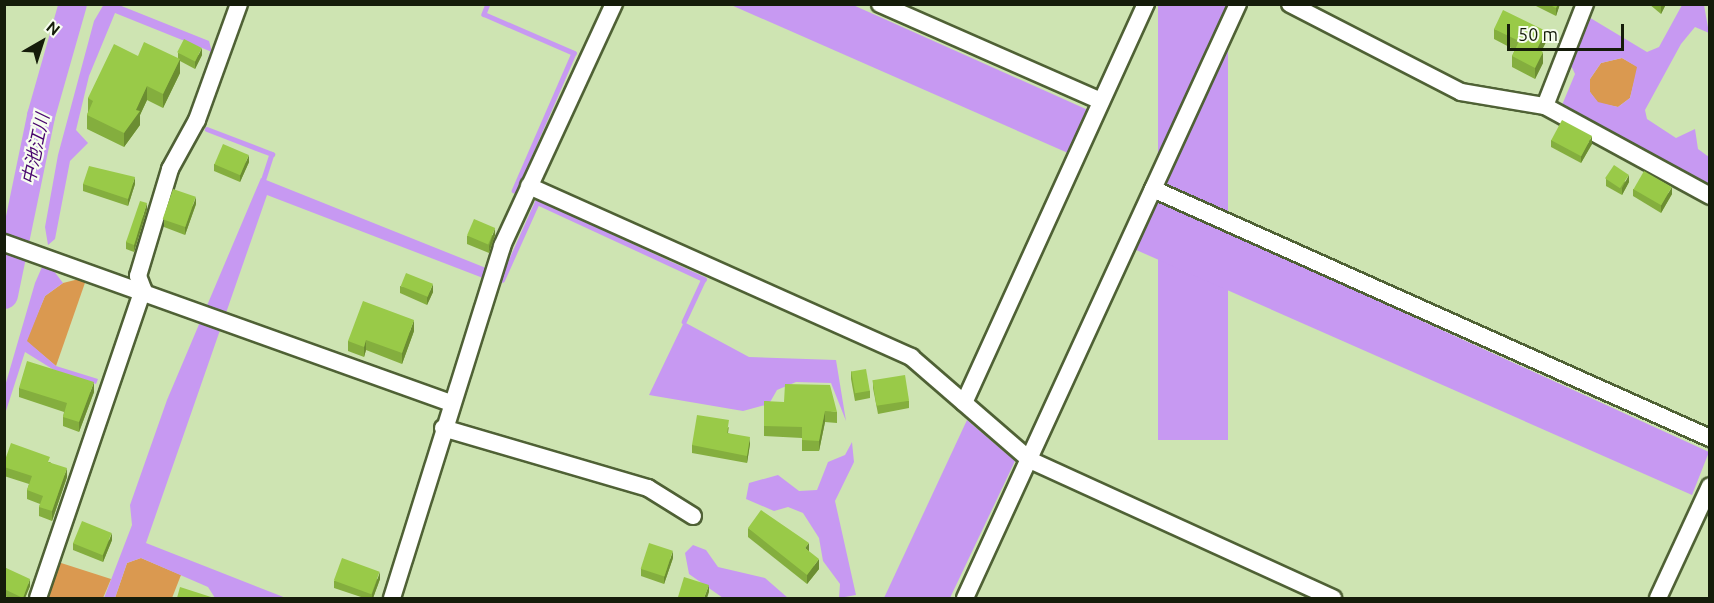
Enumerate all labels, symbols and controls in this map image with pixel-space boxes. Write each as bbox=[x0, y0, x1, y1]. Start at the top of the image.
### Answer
north arrow bbox=[12, 12, 72, 72]
scale bar bbox=[1510, 12, 1627, 50]
text: N bbox=[43, 17, 64, 39]
text: 50 m bbox=[1518, 24, 1558, 44]
water label: 中池江川 bbox=[17, 112, 53, 186]

